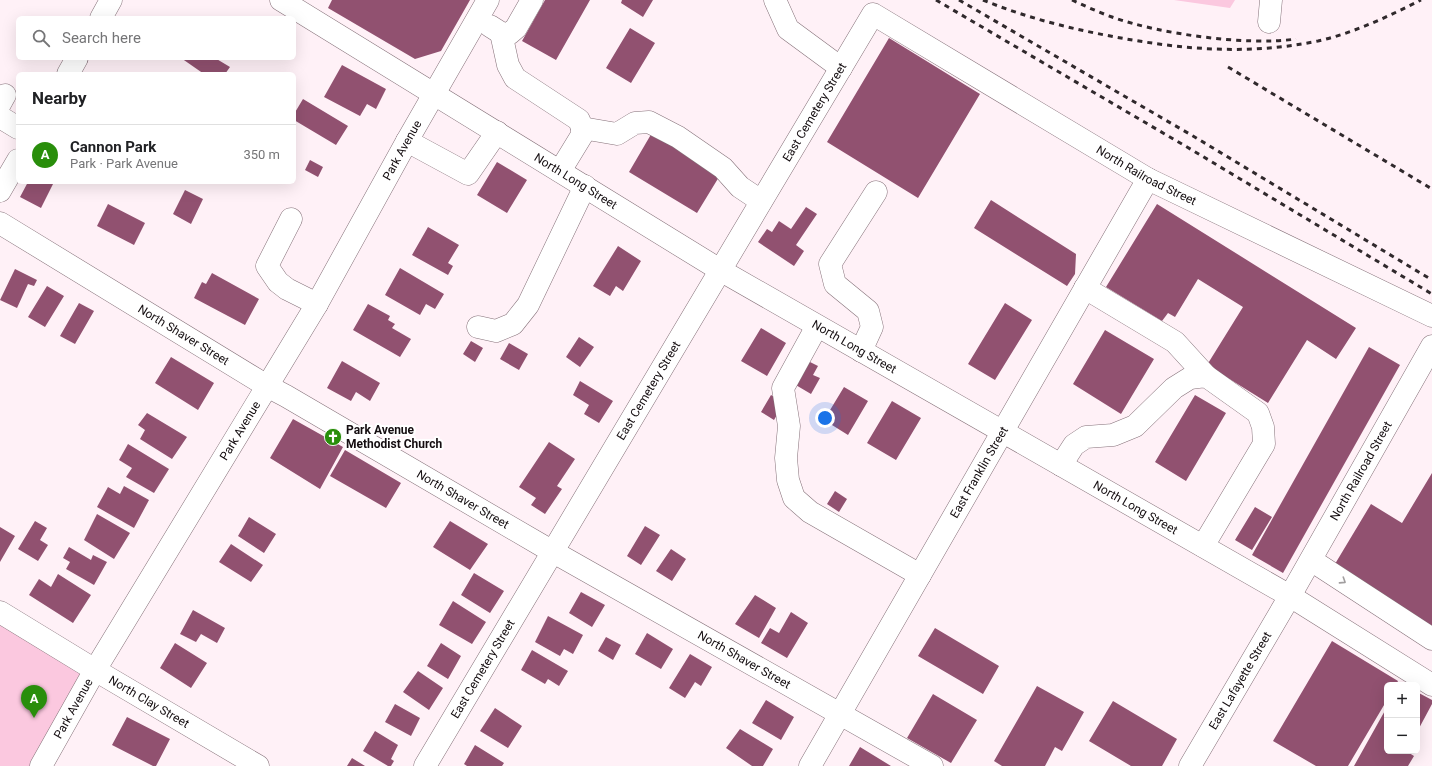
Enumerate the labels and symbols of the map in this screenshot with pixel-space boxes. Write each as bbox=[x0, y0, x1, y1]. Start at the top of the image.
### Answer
street label: East Cemetery Street bbox=[780, 60, 849, 164]
street label: Park Avenue bbox=[380, 118, 424, 183]
street label: North Railroad Street bbox=[1094, 143, 1199, 208]
street label: North Long Street bbox=[532, 150, 620, 212]
street label: North Shaver Street bbox=[135, 302, 232, 368]
street label: North Long Street bbox=[810, 317, 899, 376]
street label: East Cemetery Street bbox=[614, 339, 683, 442]
street label: Park Avenue bbox=[217, 399, 263, 463]
your location bbox=[815, 408, 835, 428]
street label: North Railroad Street bbox=[1327, 419, 1395, 523]
place label: Park Avenue Methodist Church bbox=[346, 423, 443, 451]
street label: East Franklin Street bbox=[947, 424, 1011, 520]
church icon: Park Avenue Methodist Church bbox=[323, 427, 343, 447]
street label: North Shaver Street bbox=[414, 467, 511, 532]
street label: North Long Street bbox=[1091, 478, 1180, 537]
one-way arrow bbox=[1339, 577, 1346, 584]
street label: East Cemetery Street bbox=[448, 617, 518, 721]
street label: North Shaver Street bbox=[695, 628, 793, 692]
street label: East Lafayette Street bbox=[1206, 629, 1274, 732]
street label: North Clay Street bbox=[106, 673, 192, 731]
street label: Park Avenue bbox=[51, 676, 96, 741]
pin: A bbox=[21, 685, 47, 718]

